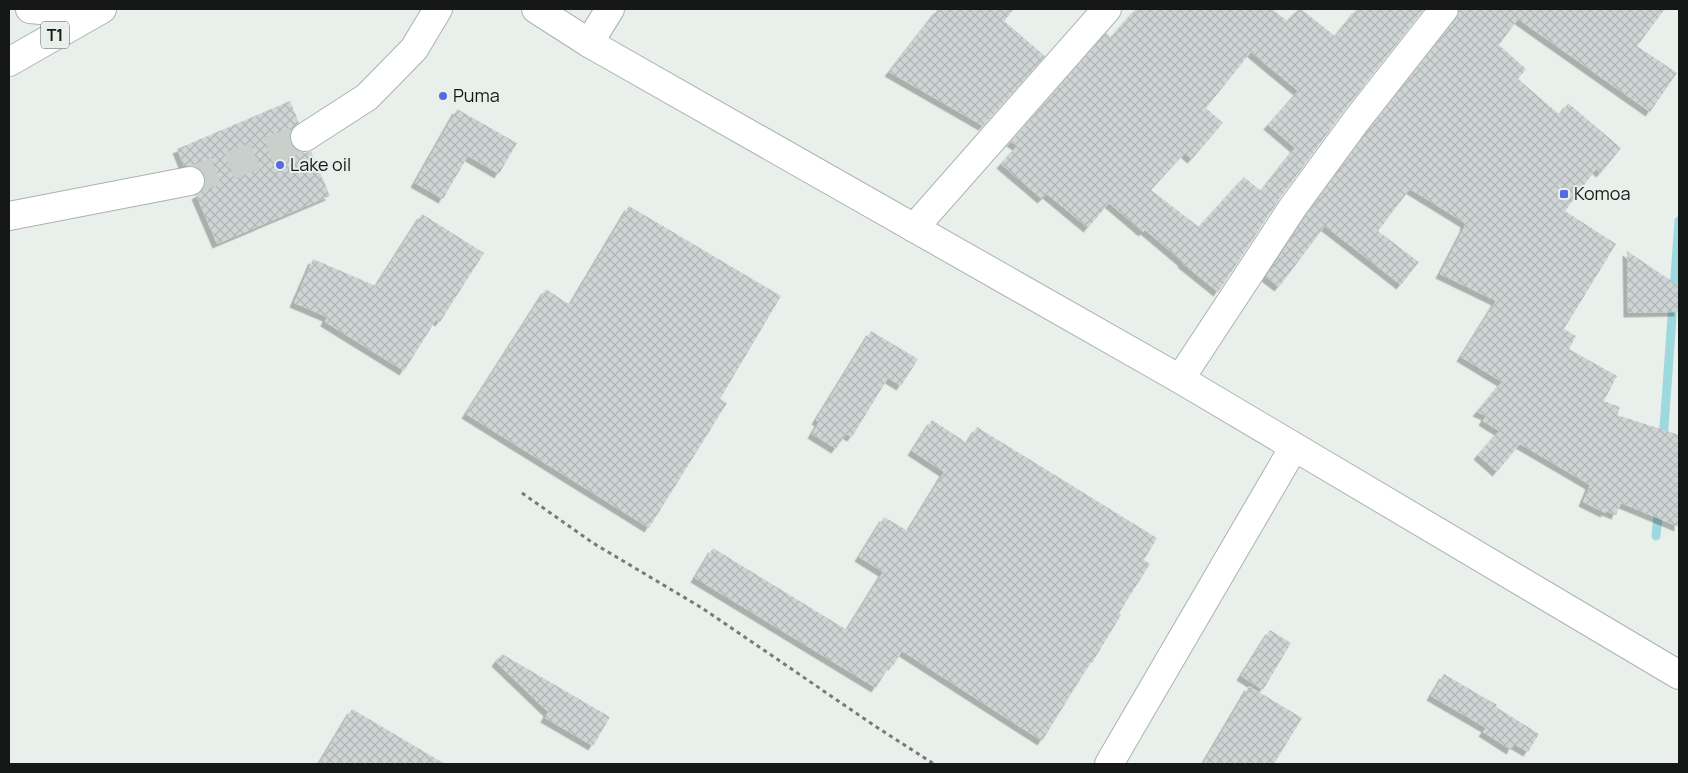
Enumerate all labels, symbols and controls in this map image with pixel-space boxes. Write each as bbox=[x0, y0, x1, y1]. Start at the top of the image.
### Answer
road number: T1 bbox=[41, 22, 69, 48]
place label: Puma bbox=[453, 83, 500, 107]
marker: Puma bbox=[437, 90, 449, 102]
place label: Lake oil bbox=[290, 152, 351, 176]
marker: Lake oil bbox=[274, 159, 286, 171]
place label: Komoa bbox=[1574, 181, 1630, 205]
marker: Komoa bbox=[1558, 188, 1570, 200]

